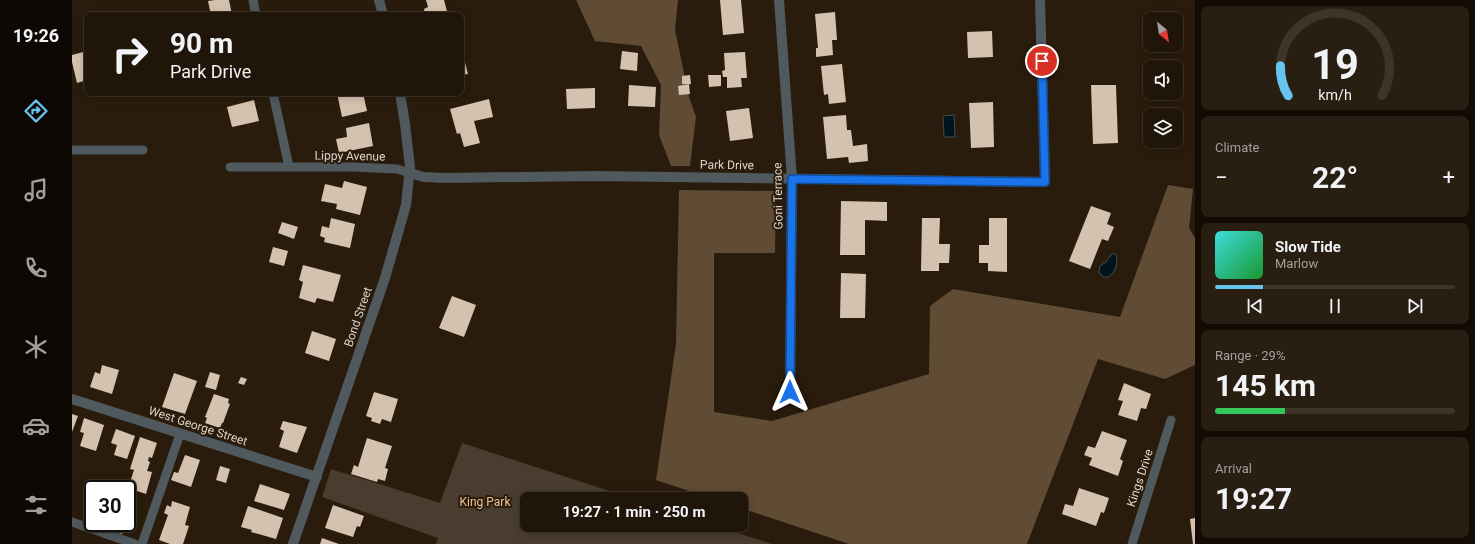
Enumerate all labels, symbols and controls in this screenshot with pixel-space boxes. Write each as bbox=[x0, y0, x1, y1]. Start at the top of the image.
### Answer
north arrow bbox=[1143, 12, 1183, 52]
map controls bbox=[1143, 12, 1183, 148]
text: 19:26 bbox=[13, 25, 59, 46]
text: 90 m bbox=[170, 27, 233, 60]
icon: right bbox=[104, 28, 156, 80]
text: 19 bbox=[1311, 40, 1359, 89]
pin bbox=[1025, 44, 1059, 78]
icon: arrive bbox=[1031, 50, 1053, 72]
button: sound bbox=[1143, 60, 1183, 100]
text: Park Drive bbox=[170, 61, 251, 82]
text: km/h bbox=[1318, 87, 1352, 103]
icon: directions bbox=[22, 97, 50, 125]
button: layers bbox=[1143, 108, 1183, 148]
text: Climate bbox=[1215, 140, 1259, 155]
street label: Lippy Avenue bbox=[315, 148, 385, 164]
street label: Park Drive bbox=[700, 158, 754, 172]
text: 22° bbox=[1312, 160, 1358, 195]
street label: Goni Terrace bbox=[770, 162, 786, 230]
text: − bbox=[1215, 165, 1228, 190]
text: + bbox=[1443, 165, 1455, 190]
icon: music bbox=[22, 176, 50, 204]
text: Slow Tide bbox=[1275, 238, 1341, 256]
icon: phone bbox=[22, 254, 50, 282]
text: Marlow bbox=[1275, 256, 1318, 271]
street label: Bond Street bbox=[341, 285, 375, 349]
icon: previous bbox=[1244, 295, 1266, 317]
icon: pause bbox=[1324, 295, 1346, 317]
icon: next bbox=[1404, 295, 1426, 317]
icon: climate bbox=[22, 333, 50, 361]
text: Range · 29% bbox=[1215, 348, 1285, 363]
text: 145 km bbox=[1215, 368, 1316, 403]
position arrow bbox=[769, 371, 811, 413]
street label: West George Street bbox=[147, 403, 249, 449]
icon: car bbox=[22, 412, 50, 440]
street label: Kings Drive bbox=[1124, 447, 1156, 509]
text: Arrival bbox=[1215, 461, 1252, 476]
speed limit sign: 30 bbox=[84, 480, 136, 532]
text: 19:27 bbox=[1215, 481, 1292, 516]
icon: filters bbox=[22, 491, 50, 519]
park label: King Park bbox=[460, 495, 511, 509]
text: 19:27 · 1 min · 250 m bbox=[563, 503, 705, 521]

